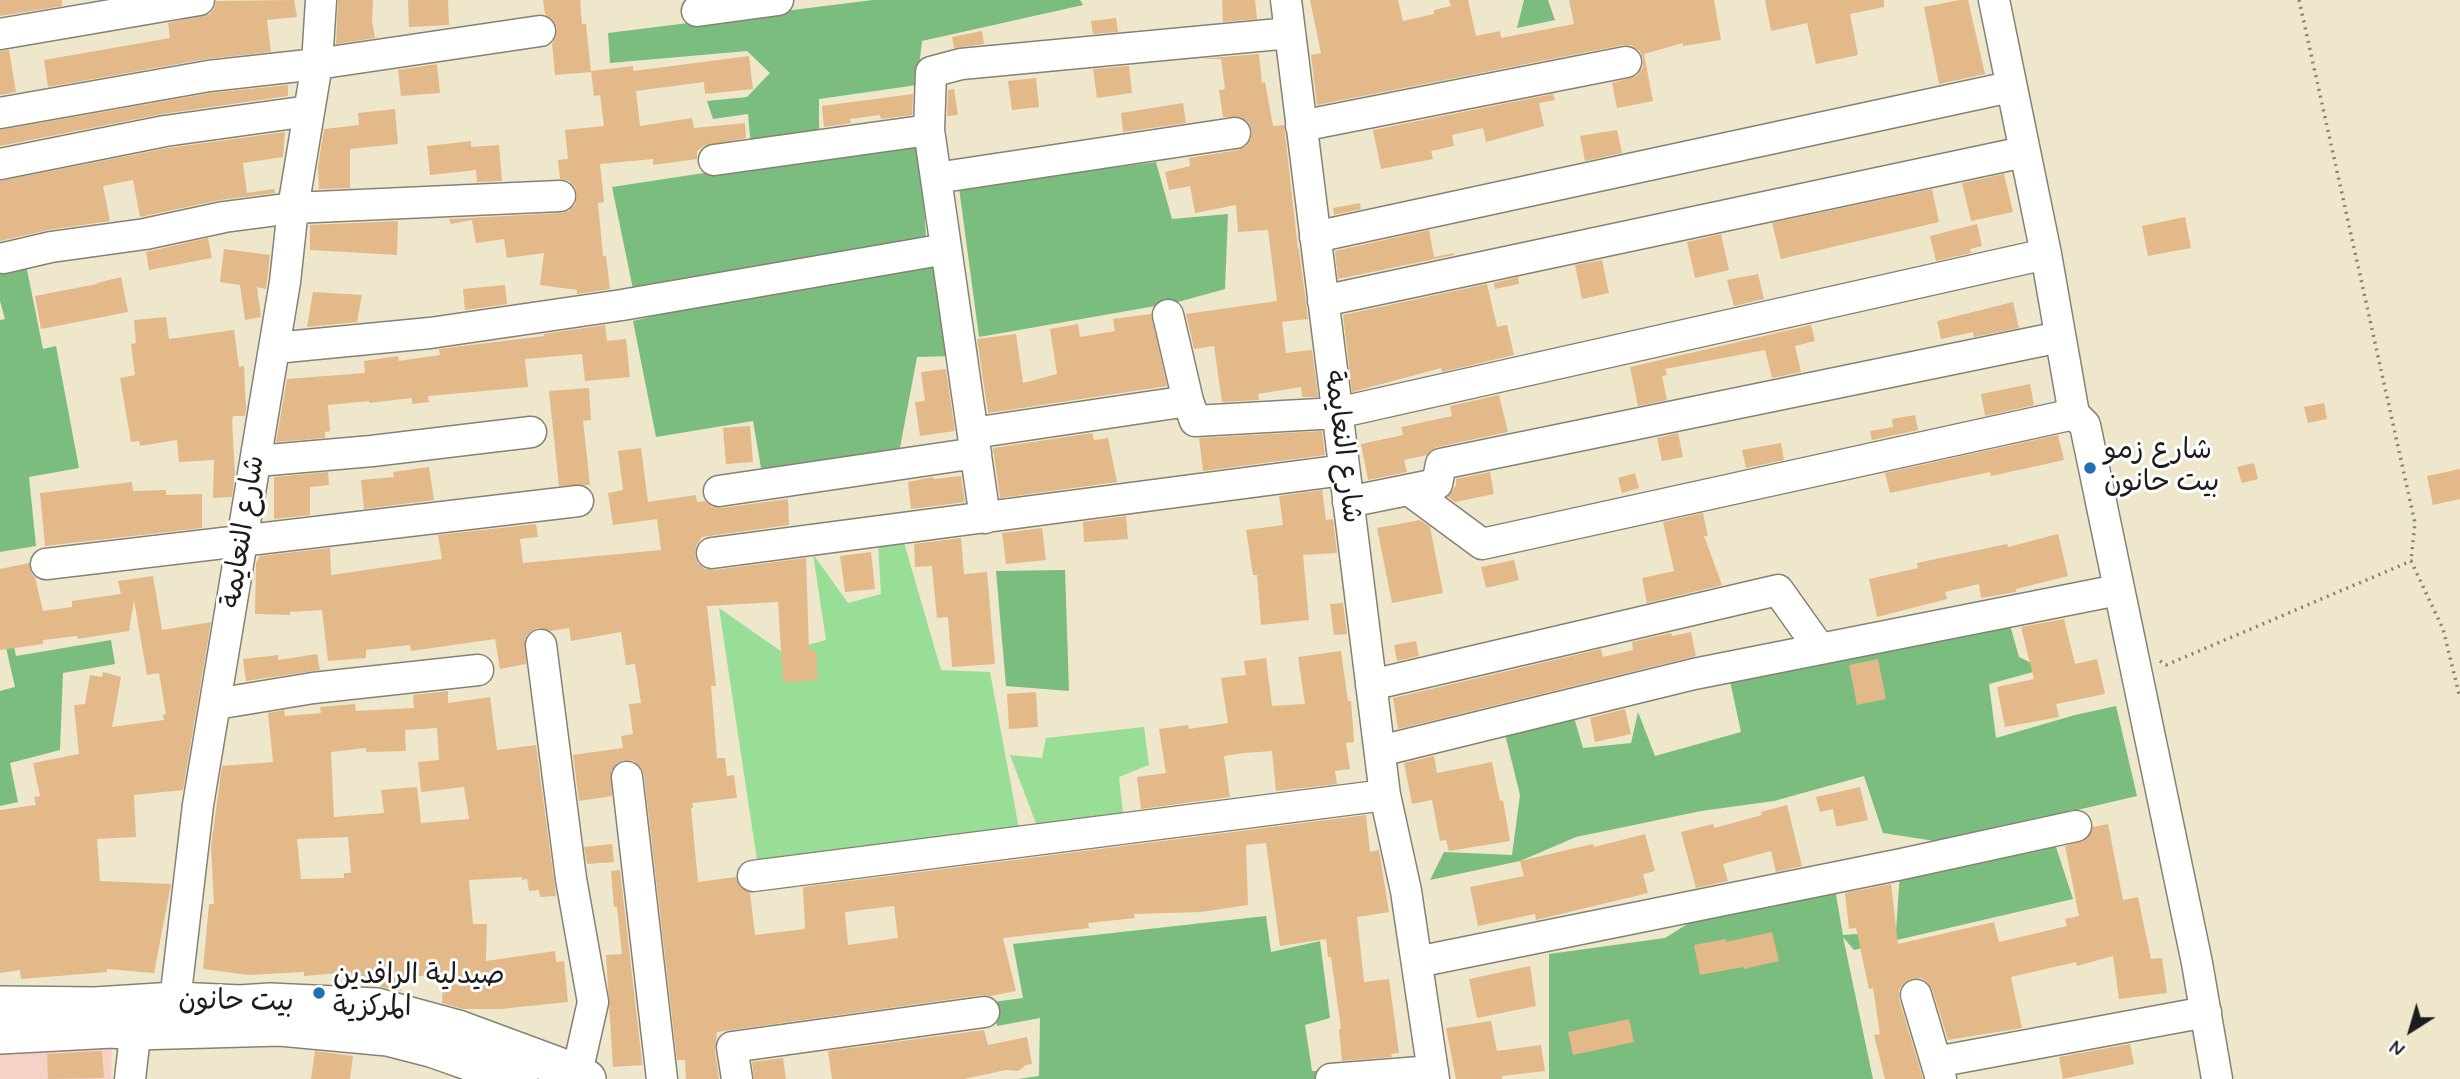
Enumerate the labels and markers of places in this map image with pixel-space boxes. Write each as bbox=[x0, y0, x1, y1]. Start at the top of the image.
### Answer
place label: شارع زمو بيت حانون bbox=[2104, 435, 2219, 501]
marker: شارع زمو بيت حانون bbox=[2082, 460, 2098, 476]
place label: صيدلية الرافدين المركزية bbox=[333, 960, 505, 1026]
marker: صيدلية الرافدين المركزية bbox=[311, 985, 327, 1001]

